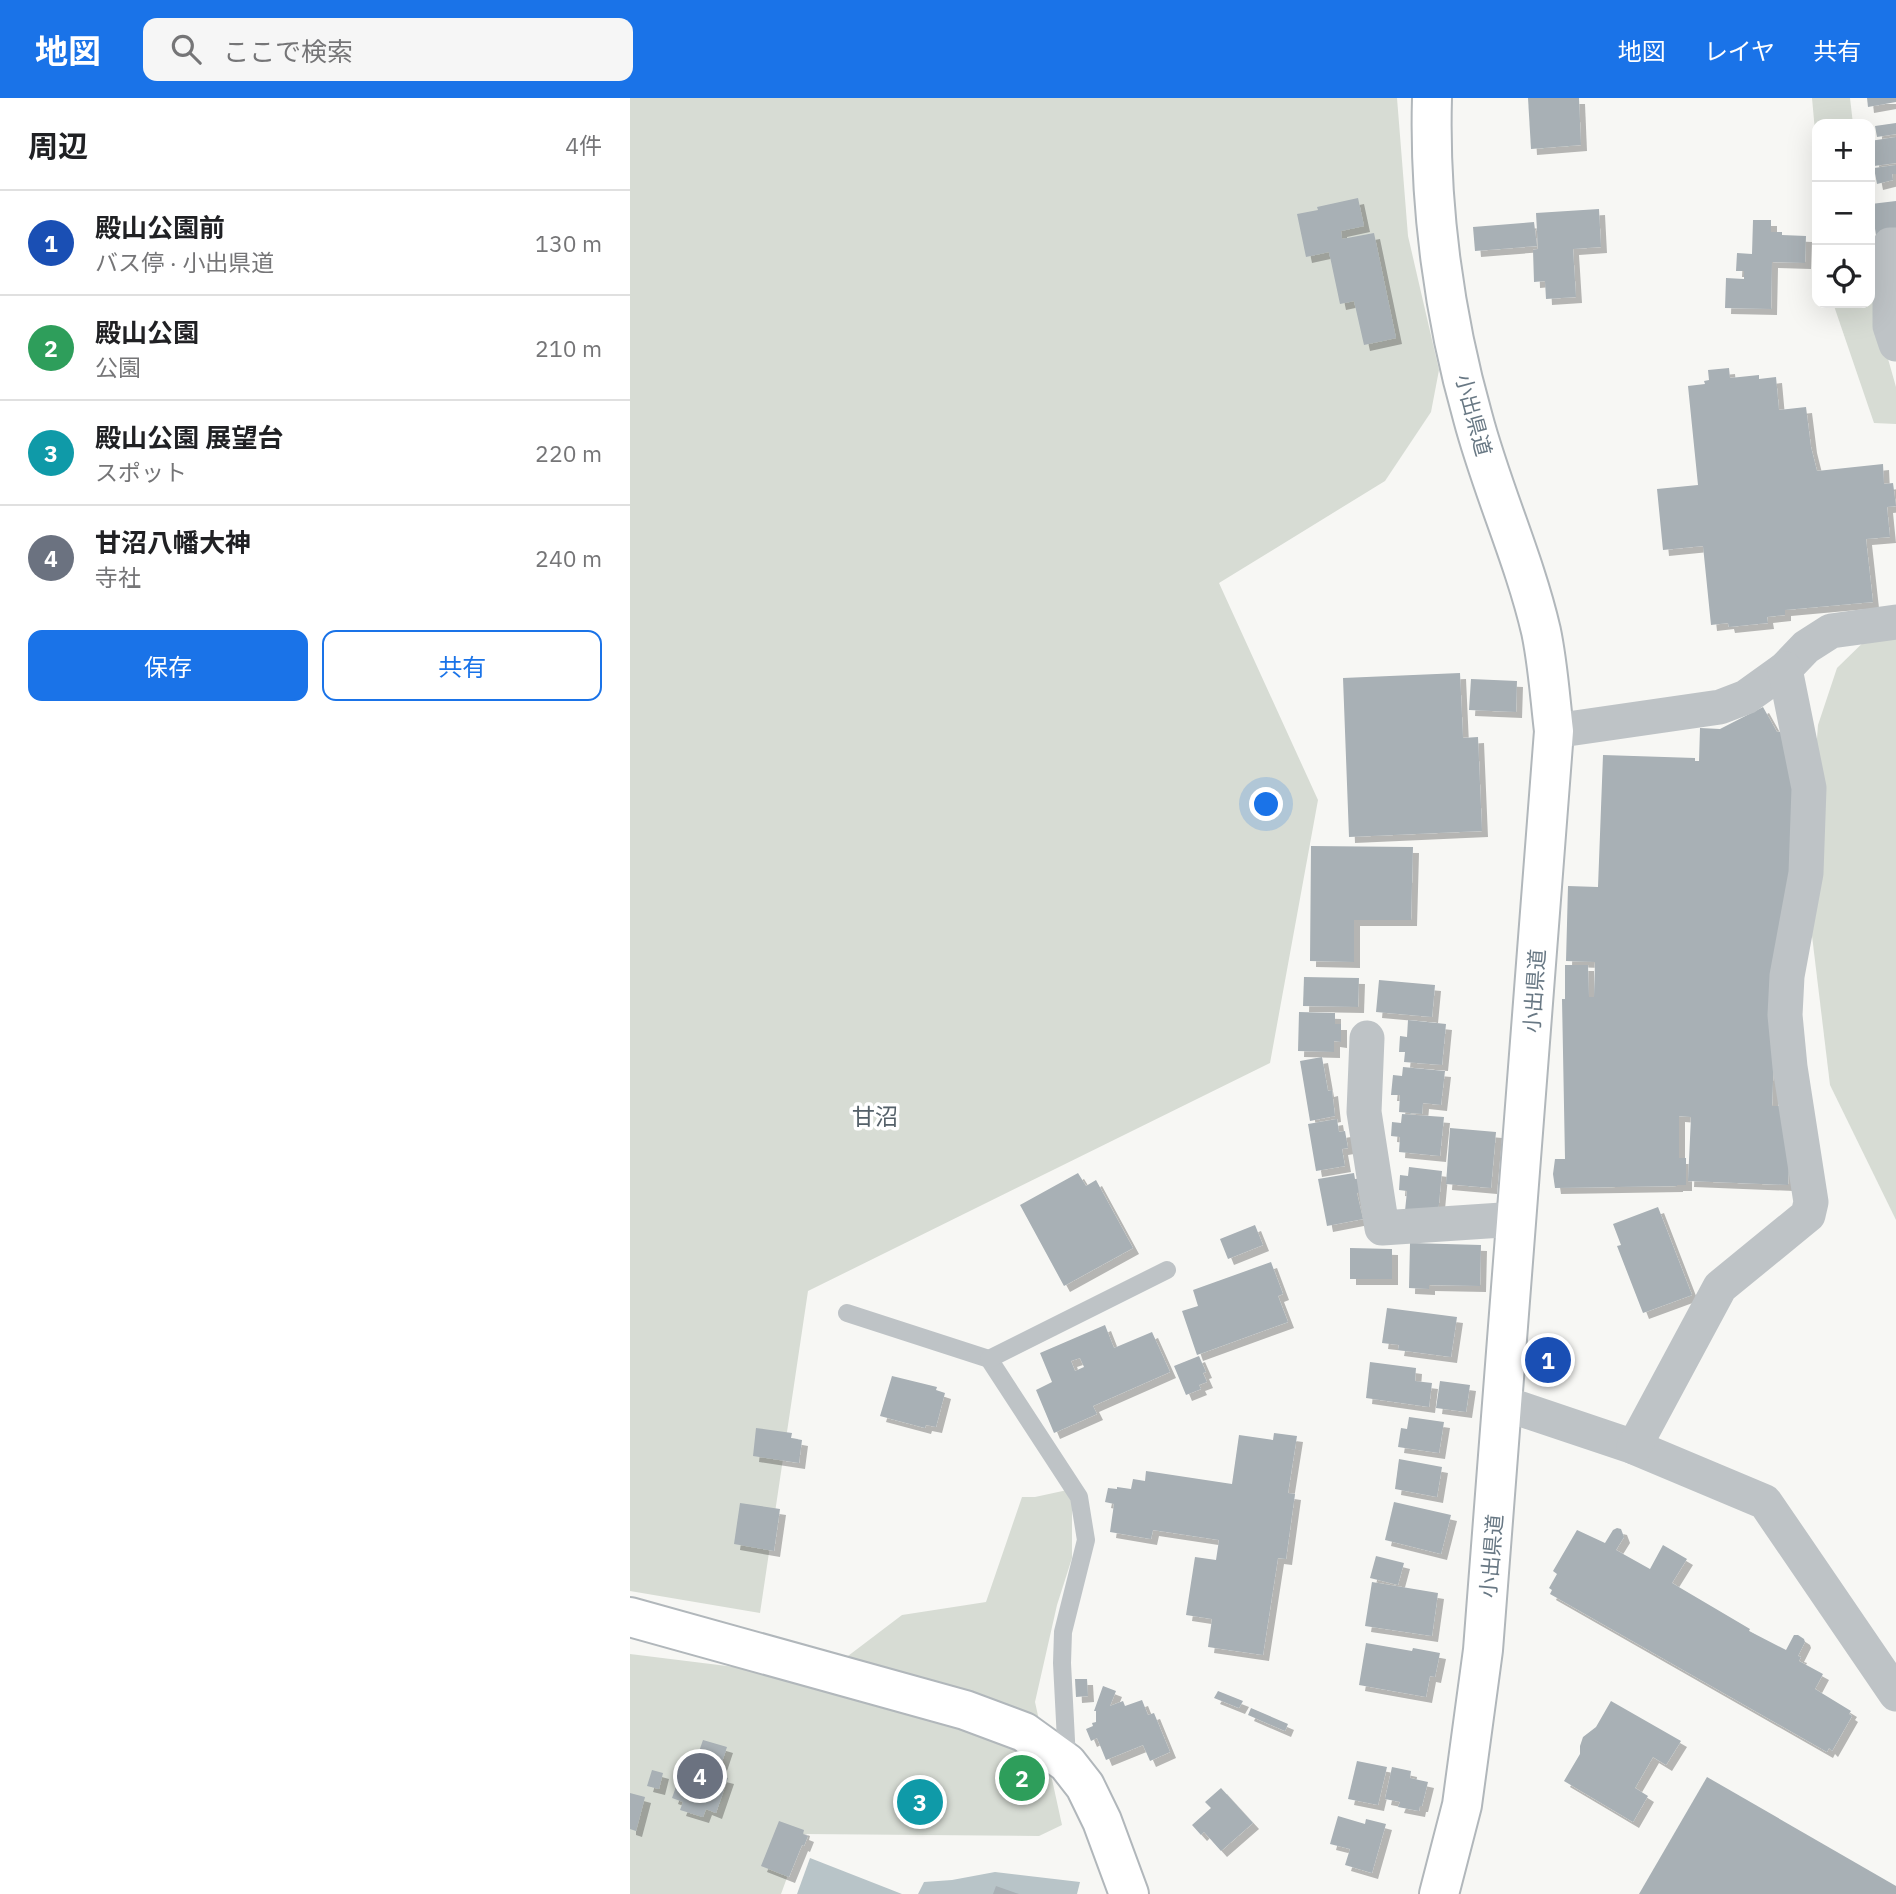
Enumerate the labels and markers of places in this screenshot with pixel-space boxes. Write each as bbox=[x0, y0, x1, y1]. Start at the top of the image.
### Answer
pin: 1 bbox=[1525, 1334, 1571, 1386]
pin: 4 bbox=[677, 1750, 723, 1802]
pin: 2 bbox=[999, 1752, 1045, 1804]
pin: 3 bbox=[897, 1776, 943, 1828]

